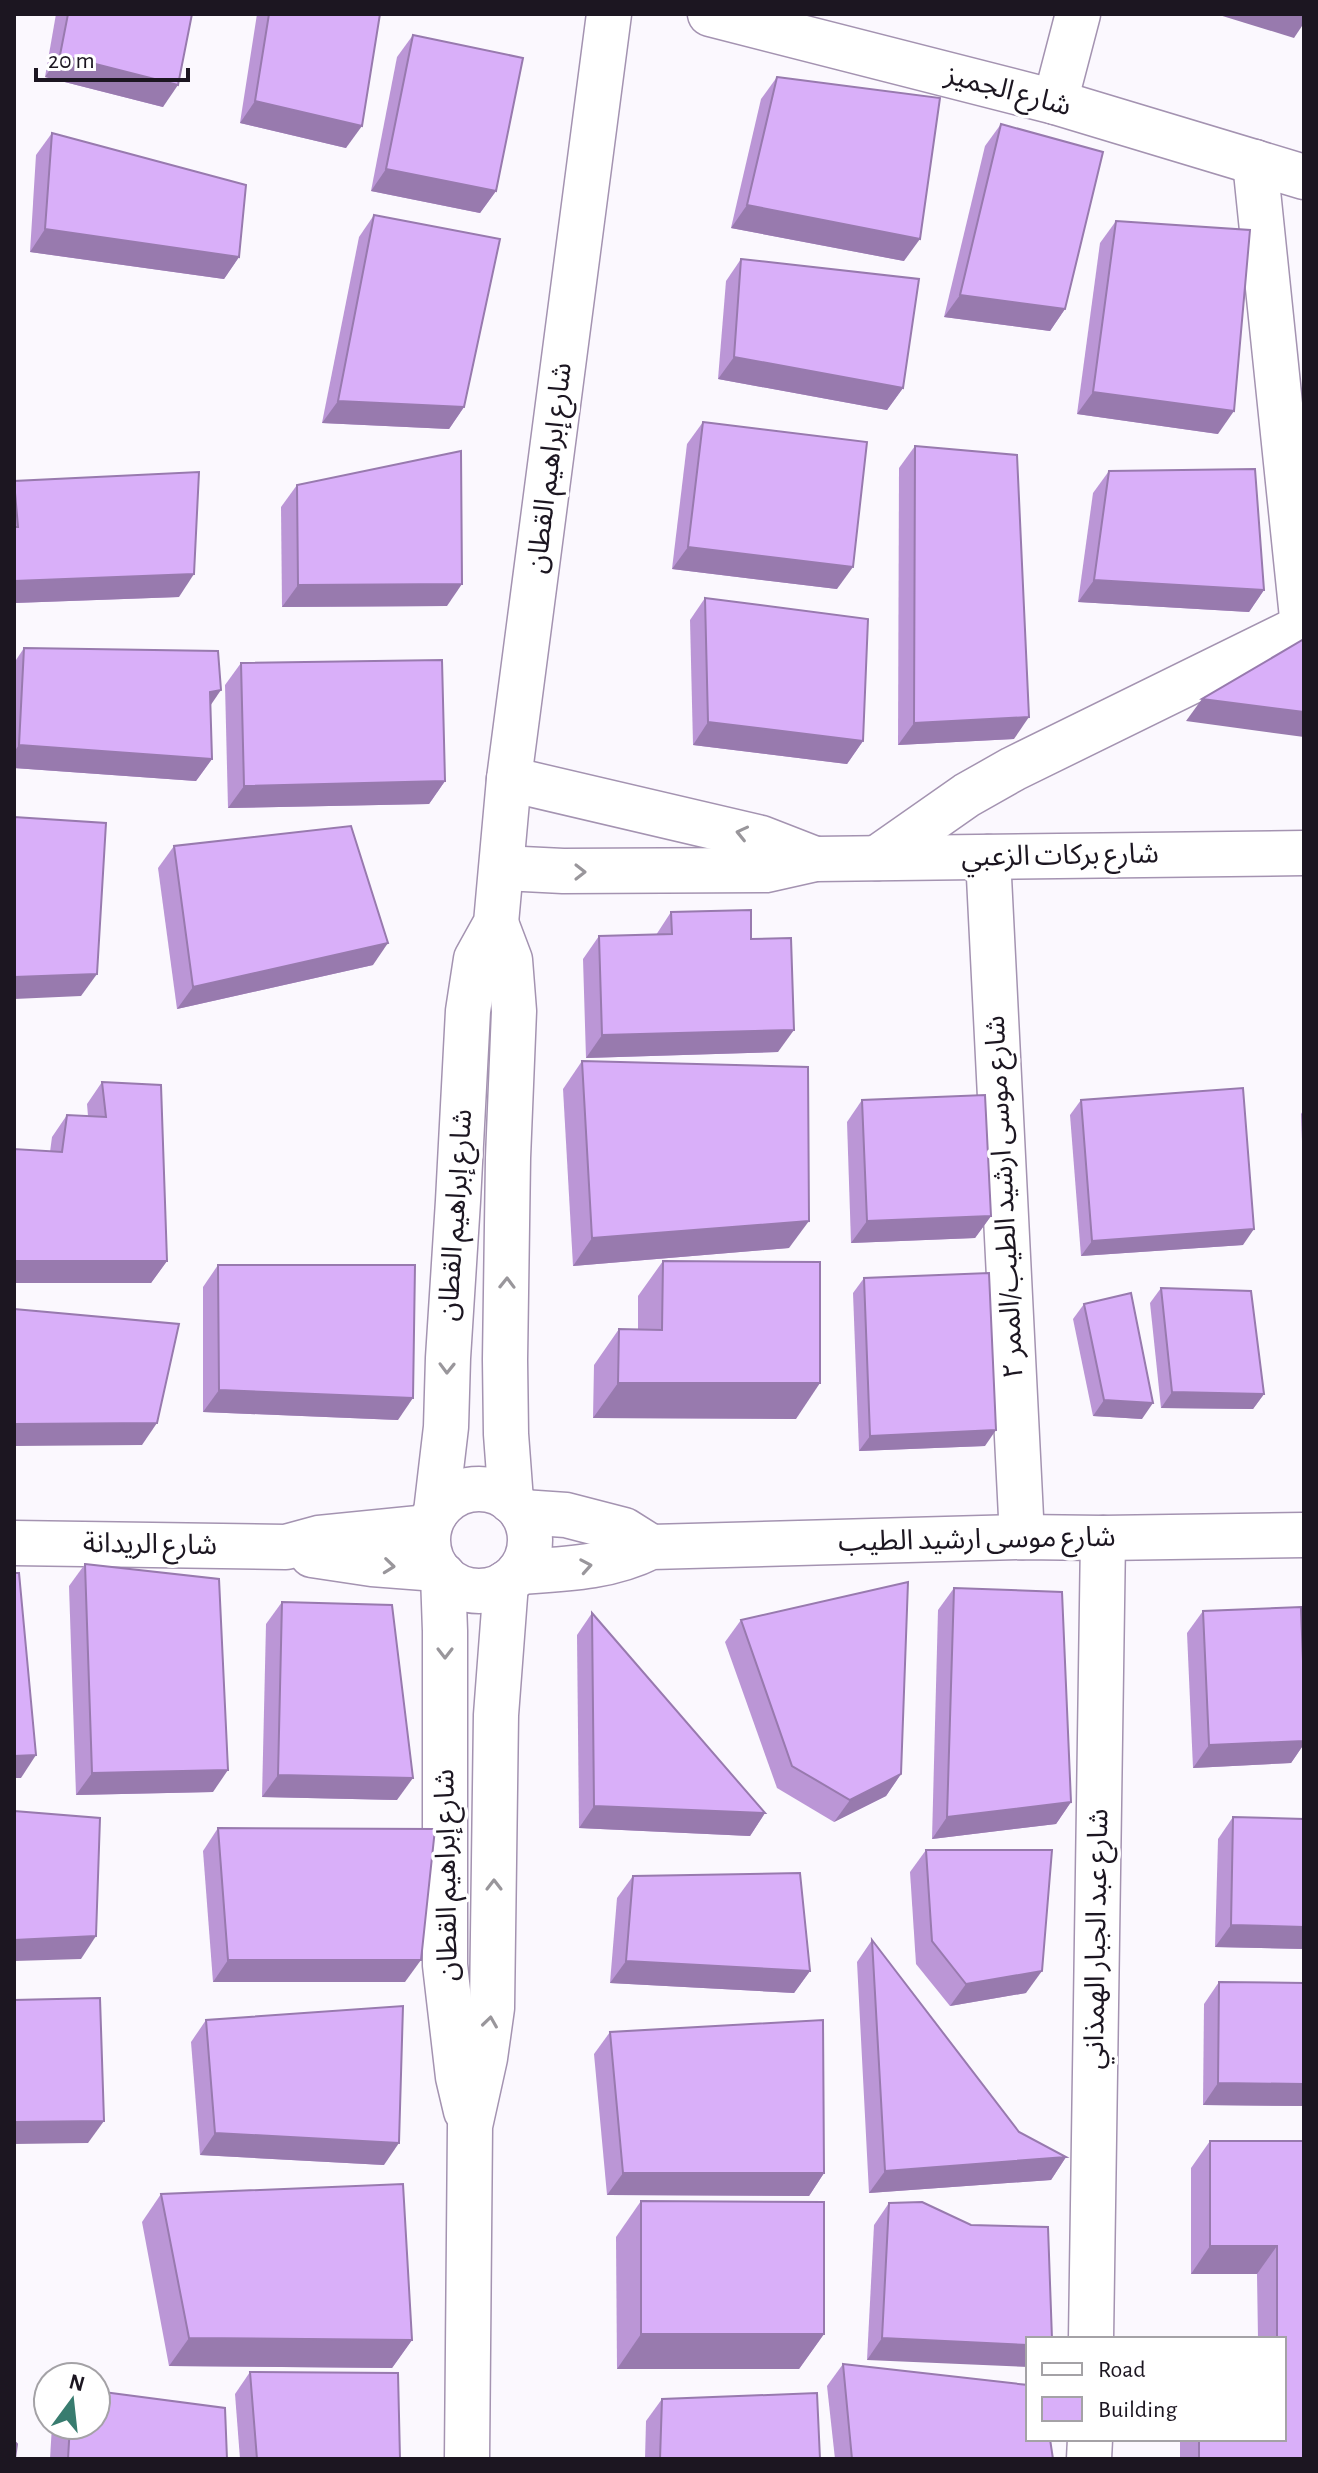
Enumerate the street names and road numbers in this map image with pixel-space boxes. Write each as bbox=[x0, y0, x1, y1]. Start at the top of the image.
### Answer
street label: شارع الجميز bbox=[940, 61, 1074, 126]
street label: شارع إبراهيم القطان bbox=[523, 361, 583, 576]
street label: شارع بركات الزعبي bbox=[961, 840, 1159, 877]
street label: شارع موسى ارشيد الطيب/الممر ٢ bbox=[982, 1015, 1033, 1379]
street label: شارع إبراهيم القطان bbox=[435, 1108, 483, 1322]
street label: شارع موسى ارشيد الطيب bbox=[838, 1524, 1116, 1561]
street label: شارع الريدانة bbox=[82, 1530, 217, 1565]
street label: شارع إبراهيم القطان bbox=[431, 1769, 469, 1981]
street label: شارع عبد الجبار الهمذاني bbox=[1081, 1808, 1119, 2070]

